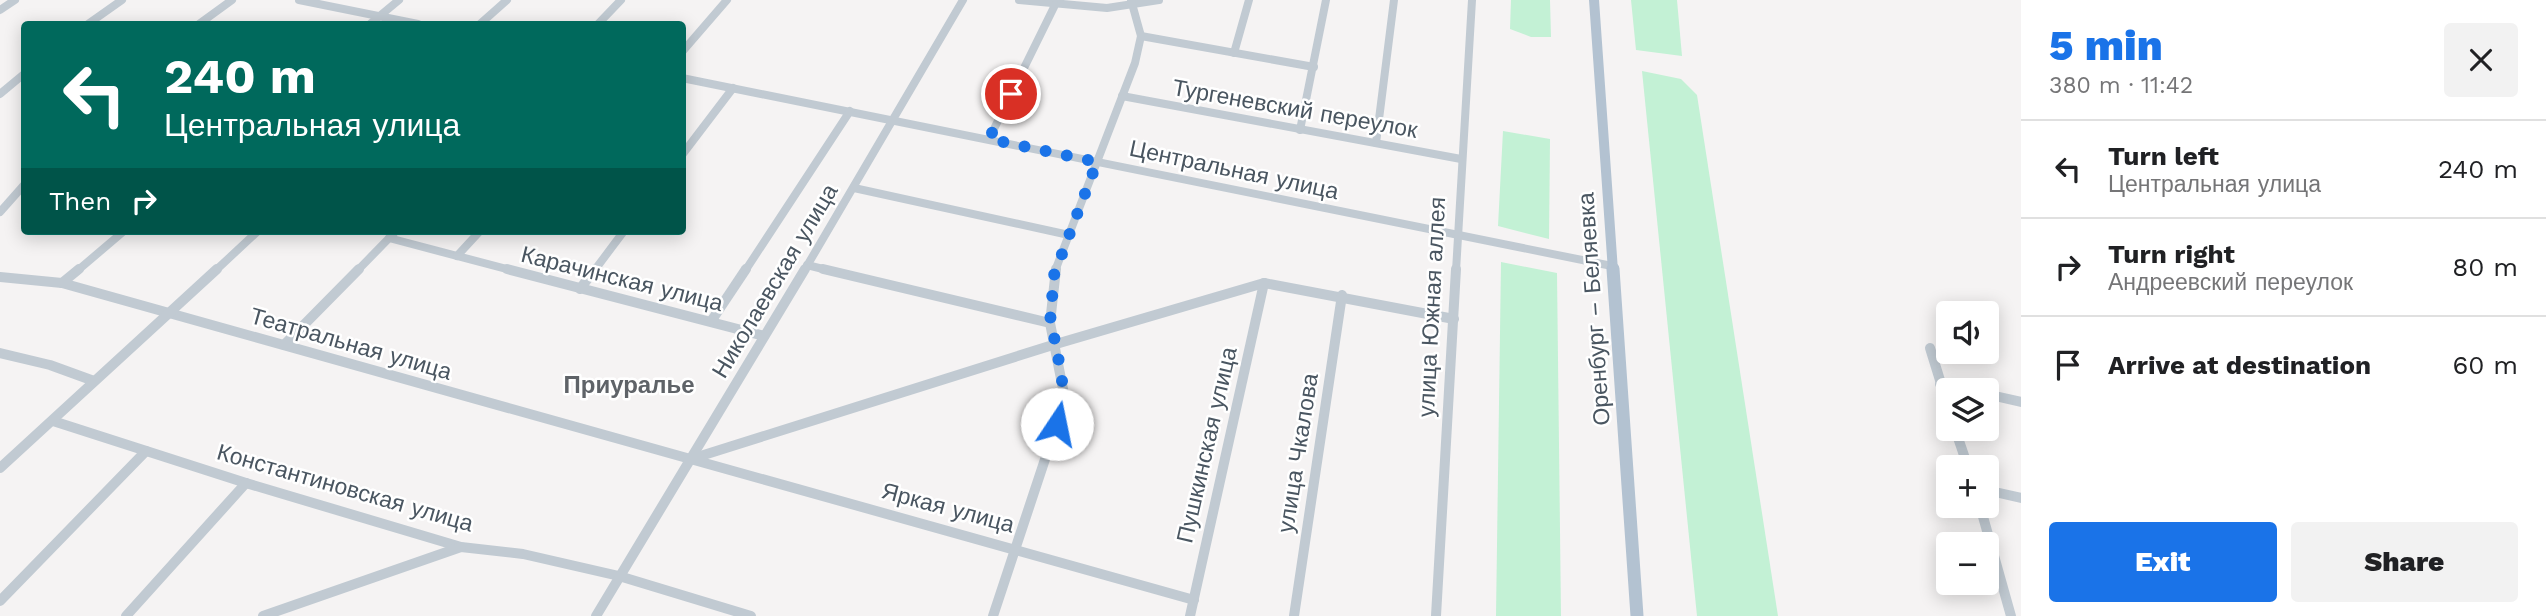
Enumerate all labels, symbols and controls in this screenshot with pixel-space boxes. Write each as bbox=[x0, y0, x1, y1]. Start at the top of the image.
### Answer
text: 5 min bbox=[2049, 21, 2163, 70]
button: close bbox=[2444, 23, 2518, 97]
text: 240 m bbox=[164, 47, 316, 105]
icon: left bbox=[49, 49, 140, 140]
pin bbox=[981, 64, 1041, 124]
text: 380 m · 11:42 bbox=[2049, 72, 2193, 99]
street label: Тургеневский переулок bbox=[1170, 74, 1420, 144]
icon: arrive bbox=[992, 75, 1030, 113]
text: Центральная улица bbox=[164, 106, 460, 144]
street label: Центральная улица bbox=[1127, 135, 1341, 205]
text: Turn left bbox=[2108, 141, 2219, 171]
icon: left bbox=[2049, 150, 2087, 188]
text: 240 m bbox=[2438, 154, 2518, 184]
text: Центральная улица bbox=[2108, 171, 2321, 198]
street label: Николаевская улица bbox=[706, 179, 844, 383]
icon: right bbox=[125, 182, 163, 220]
text: Then bbox=[49, 186, 111, 216]
street label: Оренбург – Беляевка bbox=[1572, 191, 1616, 426]
street label: улица Южная аллея bbox=[1413, 196, 1451, 418]
text: Turn right bbox=[2108, 239, 2235, 269]
street label: Карачинская улица bbox=[518, 241, 726, 317]
icon: right bbox=[2049, 248, 2087, 286]
text: 80 m bbox=[2452, 252, 2518, 282]
text: Андреевский переулок bbox=[2108, 269, 2353, 296]
map controls bbox=[1936, 301, 1999, 595]
button: sound bbox=[1936, 301, 1999, 364]
street label: Театральная улица bbox=[247, 302, 455, 386]
street label: Пушкинская улица bbox=[1171, 344, 1243, 546]
icon: arrive bbox=[2049, 346, 2087, 384]
text: Arrive at destination bbox=[2108, 350, 2371, 380]
text: 60 m bbox=[2452, 350, 2518, 380]
district label: Приуралье bbox=[563, 371, 695, 399]
street label: улица Чкалова bbox=[1272, 371, 1324, 535]
button: layers bbox=[1936, 378, 1999, 441]
position arrow bbox=[1020, 387, 1094, 461]
street label: Константиновская улица bbox=[214, 438, 476, 538]
button: + bbox=[1936, 455, 1999, 518]
street label: Яркая улица bbox=[879, 477, 1018, 539]
button: Exit bbox=[2049, 522, 2277, 602]
button: Share bbox=[2291, 522, 2518, 602]
button: − bbox=[1936, 532, 1999, 595]

